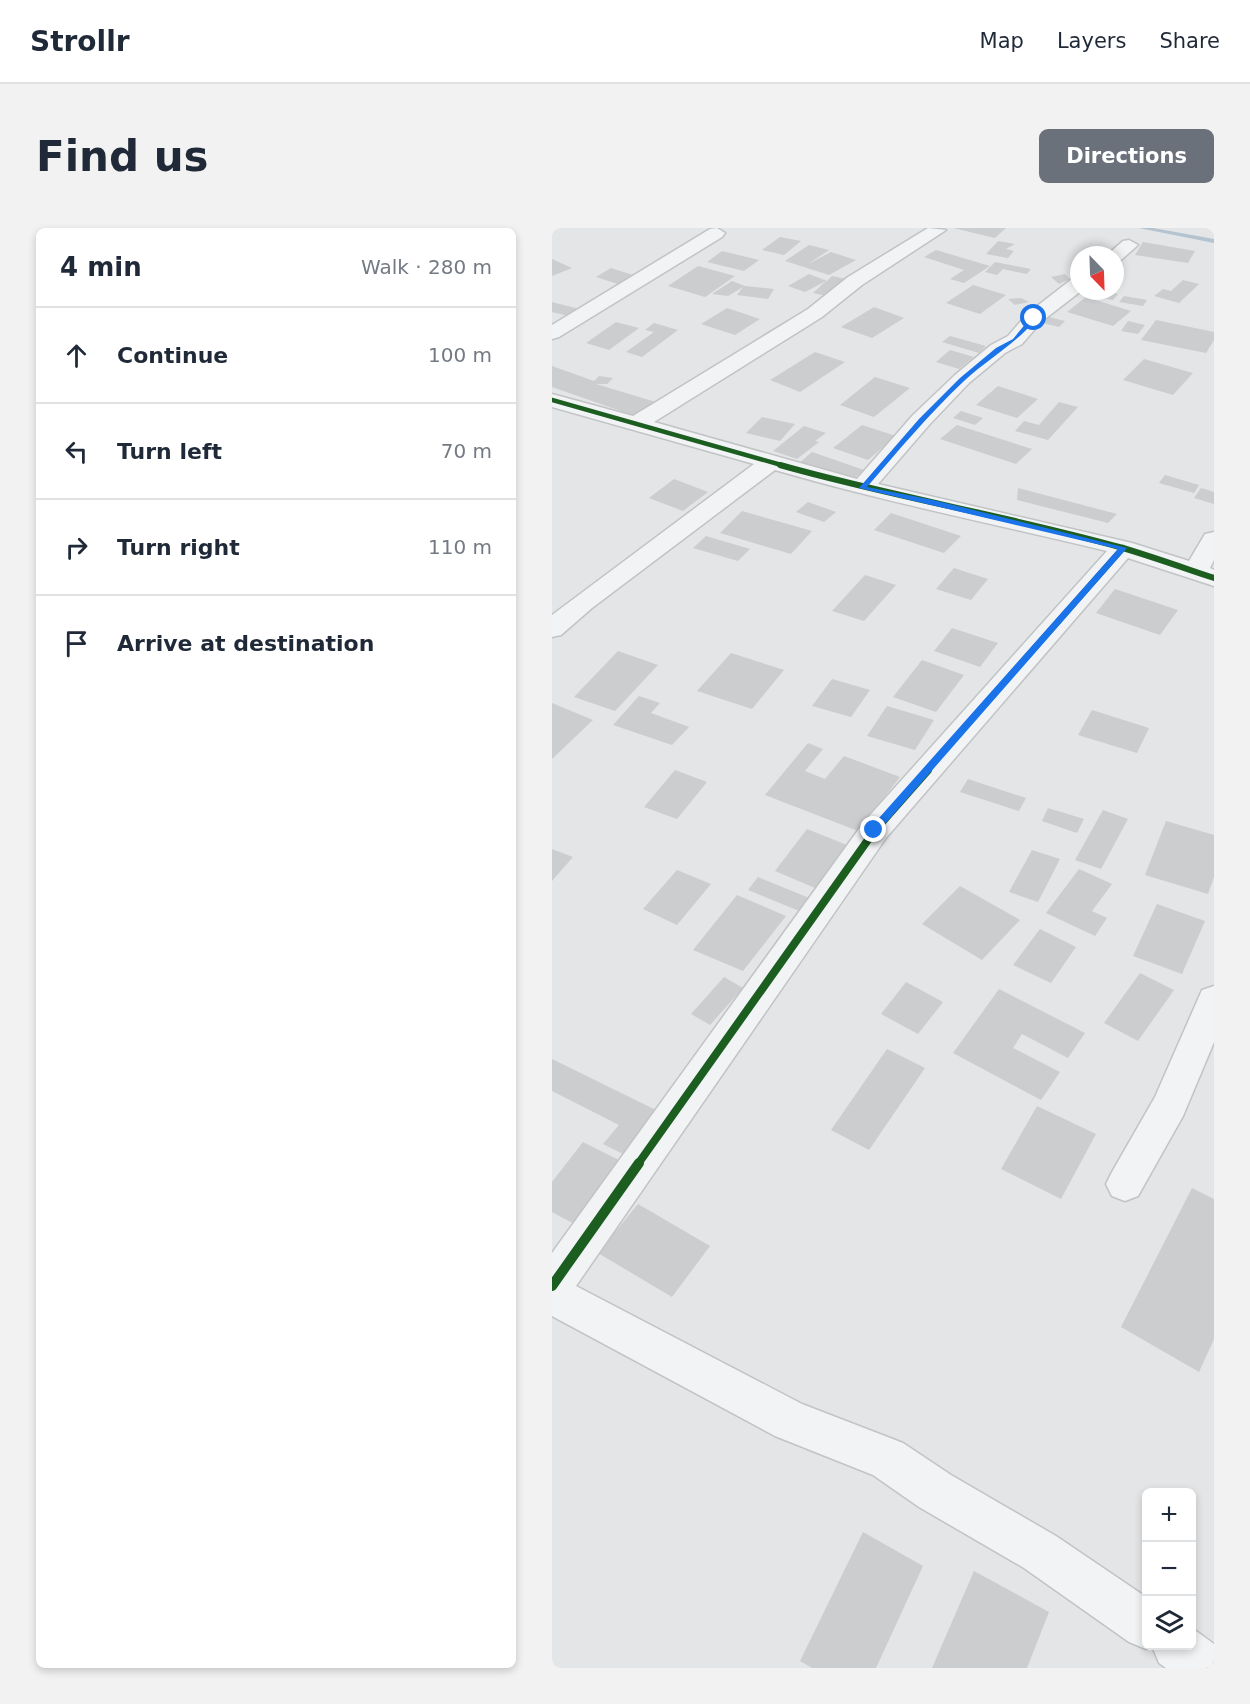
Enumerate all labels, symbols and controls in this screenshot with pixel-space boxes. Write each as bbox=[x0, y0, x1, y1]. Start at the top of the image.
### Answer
text: Strollr bbox=[30, 25, 130, 58]
text: Map bbox=[980, 29, 1024, 53]
text: Layers bbox=[1057, 29, 1126, 53]
text: Share bbox=[1159, 29, 1220, 53]
button: Directions bbox=[1039, 129, 1214, 183]
text: Find us bbox=[36, 132, 209, 181]
north arrow bbox=[1070, 246, 1124, 300]
text: 4 min bbox=[60, 252, 142, 282]
text: Walk · 280 m bbox=[361, 255, 492, 279]
route start bbox=[1020, 304, 1046, 330]
icon: ahead bbox=[60, 339, 93, 372]
text: Continue bbox=[117, 343, 228, 368]
text: 100 m bbox=[428, 343, 492, 367]
icon: left bbox=[60, 435, 93, 468]
text: Turn left bbox=[117, 439, 222, 464]
text: 70 m bbox=[441, 439, 492, 463]
icon: right bbox=[60, 531, 93, 564]
text: Turn right bbox=[117, 535, 240, 560]
text: 110 m bbox=[428, 535, 492, 559]
icon: arrive bbox=[60, 627, 93, 660]
text: Arrive at destination bbox=[117, 631, 374, 656]
route end bbox=[860, 816, 886, 842]
map controls bbox=[1142, 1488, 1196, 1650]
button: + bbox=[1142, 1488, 1196, 1542]
button: − bbox=[1142, 1542, 1196, 1596]
button: layers bbox=[1142, 1596, 1196, 1650]

